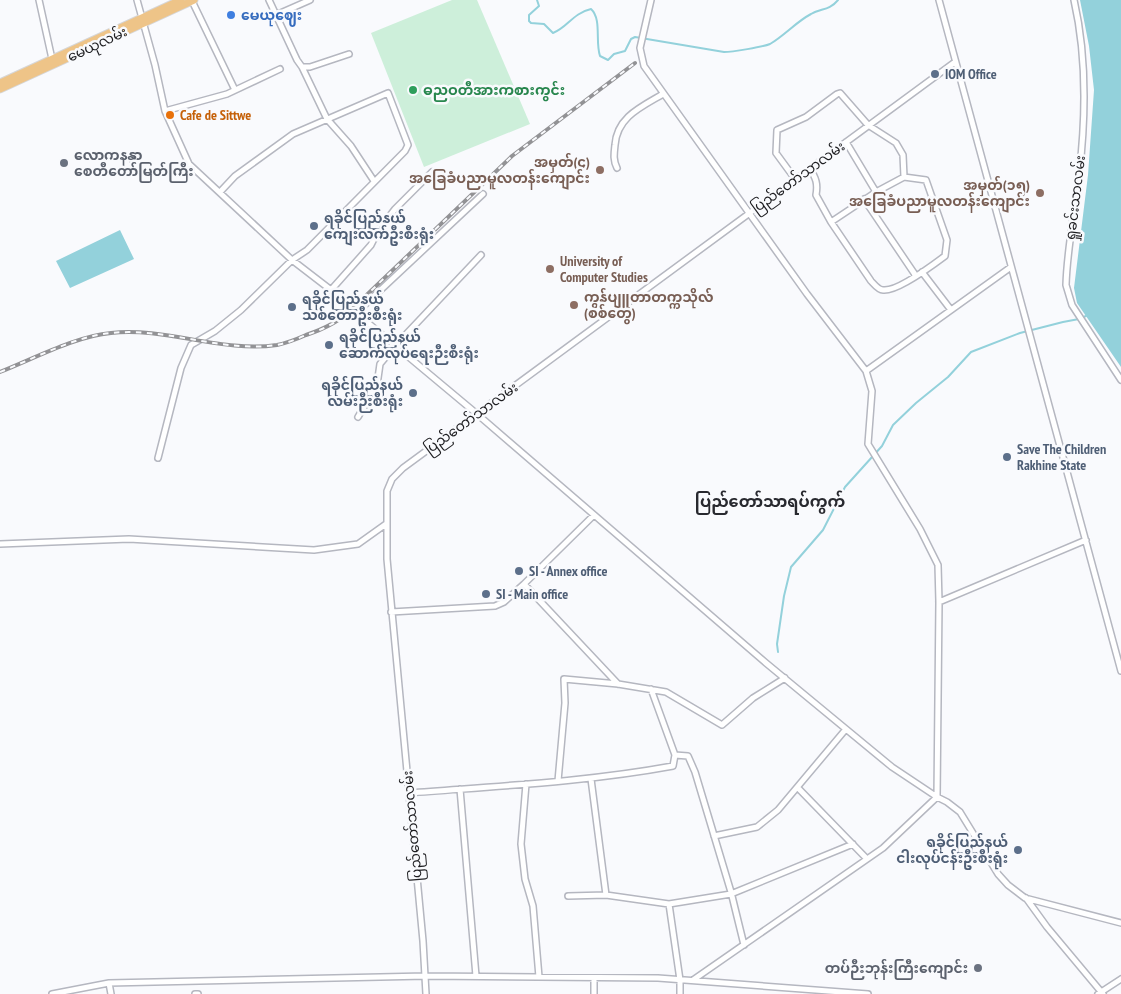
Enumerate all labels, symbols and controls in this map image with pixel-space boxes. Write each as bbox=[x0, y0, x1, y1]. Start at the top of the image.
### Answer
place label: မေယုဈေး bbox=[241, 6, 302, 27]
marker: မေယုဈေး bbox=[225, 9, 237, 21]
street label: မေယုလမ်း bbox=[64, 21, 131, 68]
place label: IOM Office bbox=[945, 65, 997, 83]
marker: IOM Office bbox=[929, 68, 941, 80]
place label: ဓညဝတီအားကစားကွင်း bbox=[423, 80, 565, 102]
marker: ဓညဝတီအားကစားကွင်း bbox=[407, 84, 419, 96]
place label: Cafe de Sittwe bbox=[180, 106, 251, 124]
marker: Cafe de Sittwe bbox=[164, 109, 176, 121]
street label: ပြည်တော်သာလမ်း bbox=[747, 136, 850, 219]
place label: လောကနန္ဒာ စေတီတော်မြတ်ကြီး bbox=[74, 146, 194, 183]
place label: အမှတ်(၄) အခြေခံပညာမူလတန်းကျောင်း bbox=[409, 152, 590, 190]
street label: ရှုခင်းသာလမ်း bbox=[1060, 154, 1092, 242]
marker: လောကနန္ဒာ စေတီတော်မြတ်ကြီး bbox=[58, 157, 70, 169]
marker: အမှတ်(၄) အခြေခံပညာမူလတန်းကျောင်း bbox=[594, 164, 606, 176]
place label: အမှတ်(၁၅) အခြေခံပညာမူလတန်းကျောင်း bbox=[849, 175, 1030, 213]
marker: အမှတ်(၁၅) အခြေခံပညာမူလတန်းကျောင်း bbox=[1034, 187, 1046, 199]
place label: ရခိုင်ပြည်နယ် ကျေးလက်ဦးစီးရုံး bbox=[324, 208, 434, 246]
marker: ရခိုင်ပြည်နယ် ကျေးလက်ဦးစီးရုံး bbox=[308, 220, 320, 232]
place label: University of Computer Studies bbox=[560, 252, 648, 286]
marker: University of Computer Studies bbox=[544, 263, 556, 275]
place label: ကွန်ပျူတာတက္ကသိုလ် (စစ်တွေ) bbox=[584, 287, 714, 325]
place label: ရခိုင်ပြည်နယ် သစ်တောဦးစီးရုံး bbox=[302, 289, 402, 327]
marker: ကွန်ပျူတာတက္ကသိုလ် (စစ်တွေ) bbox=[568, 299, 580, 311]
marker: ရခိုင်ပြည်နယ် သစ်တောဦးစီးရုံး bbox=[286, 301, 298, 313]
place label: ရခိုင်ပြည်နယ် ဆောက်လုပ်ရေးဉီးစီးရုံး bbox=[339, 327, 479, 365]
marker: ရခိုင်ပြည်နယ် ဆောက်လုပ်ရေးဉီးစီးရုံး bbox=[323, 339, 335, 351]
place label: ရခိုင်ပြည်နယ် လမ်းဉီးစီးရုံး bbox=[321, 375, 403, 413]
street label: ပြည်တော်သာလမ်း bbox=[420, 377, 523, 460]
marker: ရခိုင်ပြည်နယ် လမ်းဉီးစီးရုံး bbox=[407, 387, 419, 399]
place label: Save The Children Rakhine State bbox=[1017, 440, 1106, 474]
marker: Save The Children Rakhine State bbox=[1001, 451, 1013, 463]
district label: ပြည်တော်သာရပ်ကွက် bbox=[695, 490, 845, 515]
place label: SI - Annex office bbox=[529, 562, 607, 580]
marker: SI - Annex office bbox=[513, 565, 525, 577]
place label: SI - Main office bbox=[496, 585, 568, 603]
marker: SI - Main office bbox=[480, 588, 492, 600]
street label: ပြည်တော်သာလမ်း bbox=[397, 770, 429, 882]
place label: ရခိုင်ပြည်နယ် ငါးလုပ်ငန်းဦးစီးရုံး bbox=[896, 832, 1008, 870]
marker: ရခိုင်ပြည်နယ် ငါးလုပ်ငန်းဦးစီးရုံး bbox=[1012, 844, 1024, 856]
place label: တပ်ဉီးဘုန်းကြီးကျောင်း bbox=[825, 958, 968, 980]
marker: တပ်ဉီးဘုန်းကြီးကျောင်း bbox=[972, 962, 984, 974]

